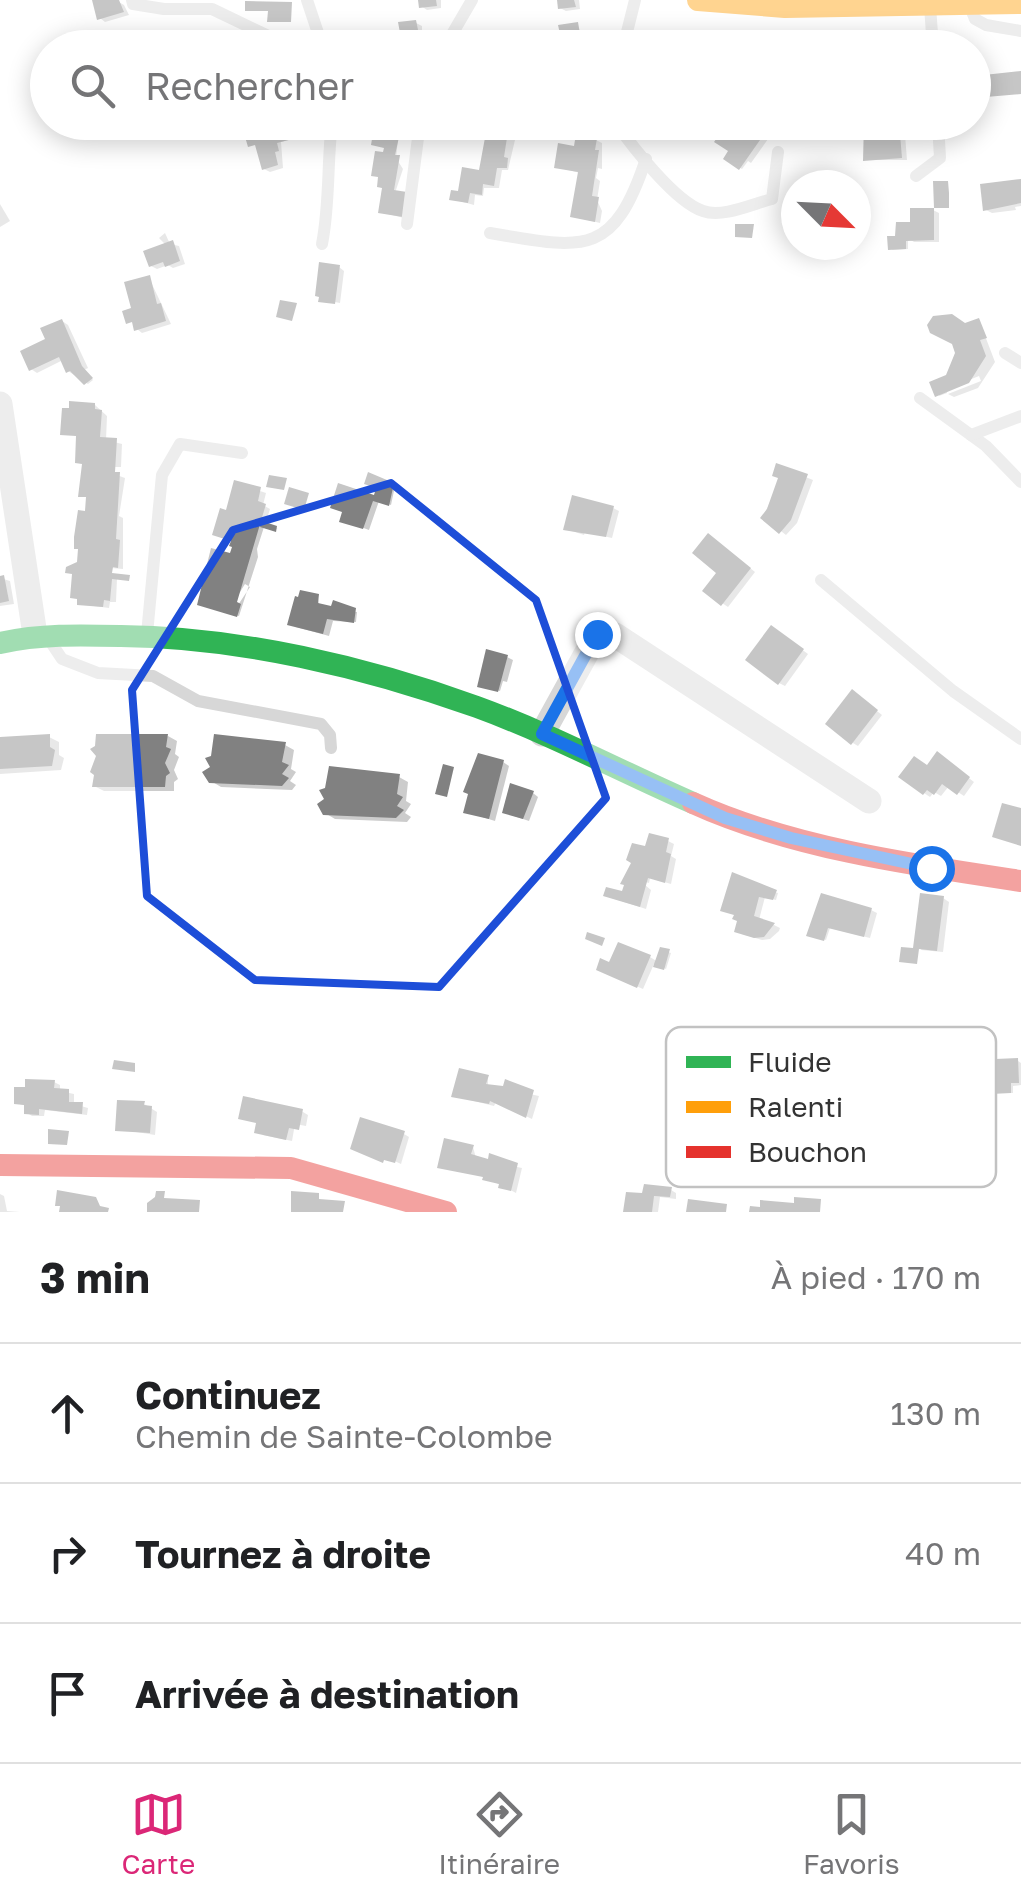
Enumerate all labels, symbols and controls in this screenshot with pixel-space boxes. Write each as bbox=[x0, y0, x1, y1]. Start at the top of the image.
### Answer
search box bbox=[30, 30, 991, 140]
icon: search bbox=[65, 58, 120, 113]
text: Rechercher bbox=[145, 63, 354, 108]
north arrow bbox=[781, 170, 871, 260]
route end bbox=[575, 612, 621, 658]
route start bbox=[909, 846, 955, 892]
legend bbox=[666, 1027, 996, 1187]
text: Fluide bbox=[748, 1045, 832, 1078]
text: Ralenti bbox=[748, 1090, 843, 1123]
text: Bouchon bbox=[748, 1135, 867, 1168]
text: 3 min bbox=[40, 1252, 150, 1302]
text: À pied · 170 m bbox=[771, 1258, 981, 1296]
text: Continuez bbox=[135, 1372, 321, 1417]
icon: ahead bbox=[40, 1386, 95, 1441]
text: 130 m bbox=[891, 1394, 981, 1432]
text: Chemin de Sainte-Colombe bbox=[135, 1417, 552, 1455]
icon: right bbox=[40, 1526, 95, 1581]
text: Tournez à droite bbox=[135, 1531, 431, 1576]
text: 40 m bbox=[905, 1534, 981, 1572]
icon: arrive bbox=[40, 1666, 95, 1721]
text: Arrivée à destination bbox=[135, 1671, 519, 1716]
tab: Carte bbox=[121, 1787, 195, 1880]
tab: Itinéraire bbox=[438, 1787, 560, 1880]
tab: Favoris bbox=[803, 1787, 900, 1880]

